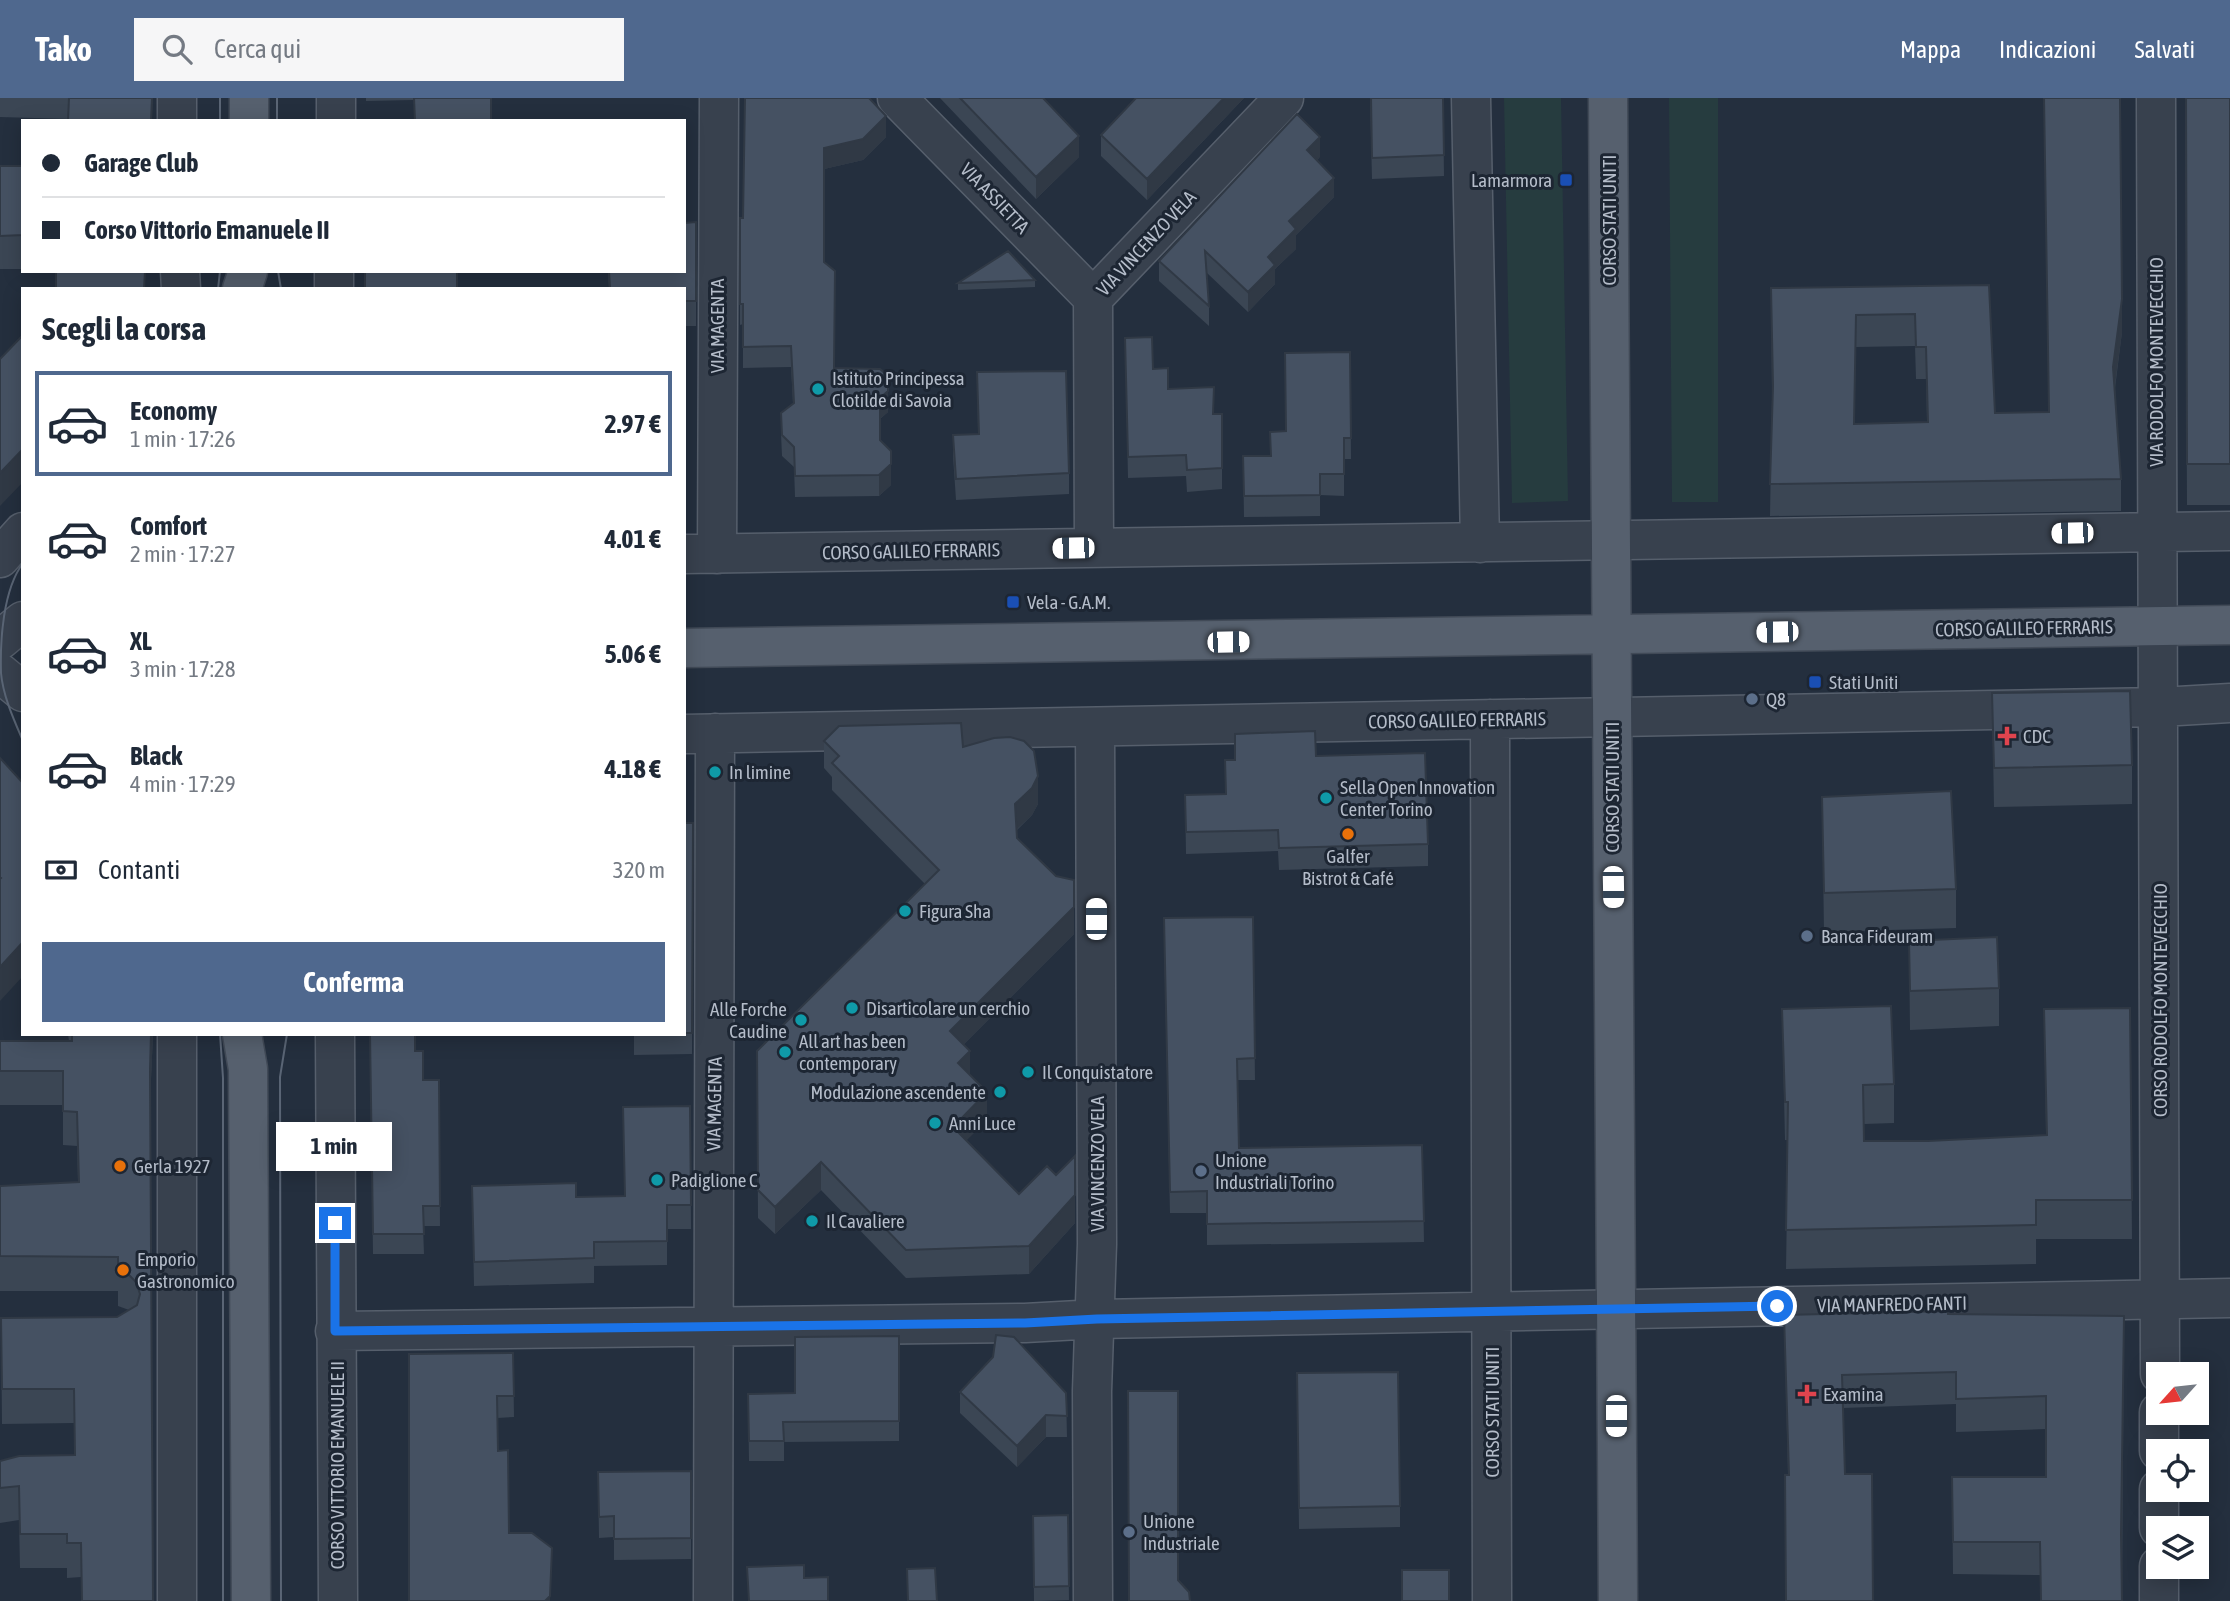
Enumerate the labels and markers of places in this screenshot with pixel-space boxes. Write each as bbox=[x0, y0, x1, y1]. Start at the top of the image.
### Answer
place label: Lamarmora bbox=[1471, 169, 1552, 191]
marker: Lamarmora bbox=[1558, 172, 1574, 188]
place label: Istituto Principessa Clotilde di Savoia bbox=[832, 367, 965, 411]
marker: Istituto Principessa Clotilde di Savoia bbox=[810, 381, 826, 397]
place label: Vela - G.A.M. bbox=[1027, 591, 1110, 613]
marker: Vela - G.A.M. bbox=[1005, 594, 1021, 610]
place label: Stati Uniti bbox=[1829, 671, 1898, 693]
marker: Stati Uniti bbox=[1807, 674, 1823, 690]
place label: Q8 bbox=[1766, 688, 1786, 710]
marker: Q8 bbox=[1744, 691, 1760, 707]
place label: CDC bbox=[2023, 725, 2051, 747]
marker: CDC bbox=[1997, 726, 2017, 746]
place label: In limine bbox=[729, 761, 791, 783]
marker: In limine bbox=[707, 764, 723, 780]
place label: Sella Open Innovation Center Torino bbox=[1340, 776, 1495, 820]
marker: Sella Open Innovation Center Torino bbox=[1318, 790, 1334, 806]
marker: Galfer Bistrot & Café bbox=[1340, 826, 1356, 842]
place label: Galfer Bistrot & Café bbox=[1302, 845, 1394, 889]
place label: Figura Sha bbox=[919, 900, 991, 922]
marker: Figura Sha bbox=[897, 903, 913, 919]
place label: Banca Fideuram bbox=[1821, 925, 1933, 947]
marker: Banca Fideuram bbox=[1799, 928, 1815, 944]
place label: Disarticolare un cerchio bbox=[866, 997, 1030, 1019]
place label: Alle Forche Caudine bbox=[710, 998, 787, 1042]
marker: Disarticolare un cerchio bbox=[844, 1000, 860, 1016]
marker: Alle Forche Caudine bbox=[793, 1012, 809, 1028]
place label: All art has been contemporary bbox=[799, 1030, 906, 1074]
marker: All art has been contemporary bbox=[777, 1044, 793, 1060]
place label: Il Conquistatore bbox=[1042, 1061, 1153, 1083]
marker: Il Conquistatore bbox=[1020, 1064, 1036, 1080]
place label: Modulazione ascendente bbox=[811, 1081, 986, 1103]
marker: Modulazione ascendente bbox=[992, 1084, 1008, 1100]
place label: Anni Luce bbox=[949, 1112, 1016, 1134]
marker: Anni Luce bbox=[927, 1115, 943, 1131]
place label: Unione Industriali Torino bbox=[1215, 1149, 1335, 1193]
place label: Gerla 1927 bbox=[134, 1155, 211, 1177]
marker: Gerla 1927 bbox=[112, 1158, 128, 1174]
marker: Unione Industriali Torino bbox=[1193, 1163, 1209, 1179]
place label: Padiglione C bbox=[671, 1169, 758, 1191]
marker: Padiglione C bbox=[649, 1172, 665, 1188]
place label: Il Cavaliere bbox=[826, 1210, 905, 1232]
marker: Il Cavaliere bbox=[804, 1213, 820, 1229]
place label: Emporio Gastronomico bbox=[137, 1248, 235, 1292]
marker: Emporio Gastronomico bbox=[115, 1262, 131, 1278]
place label: Examina bbox=[1823, 1383, 1884, 1405]
marker: Examina bbox=[1797, 1384, 1817, 1404]
place label: Unione Industriale bbox=[1143, 1510, 1220, 1554]
marker: Unione Industriale bbox=[1121, 1524, 1137, 1540]

